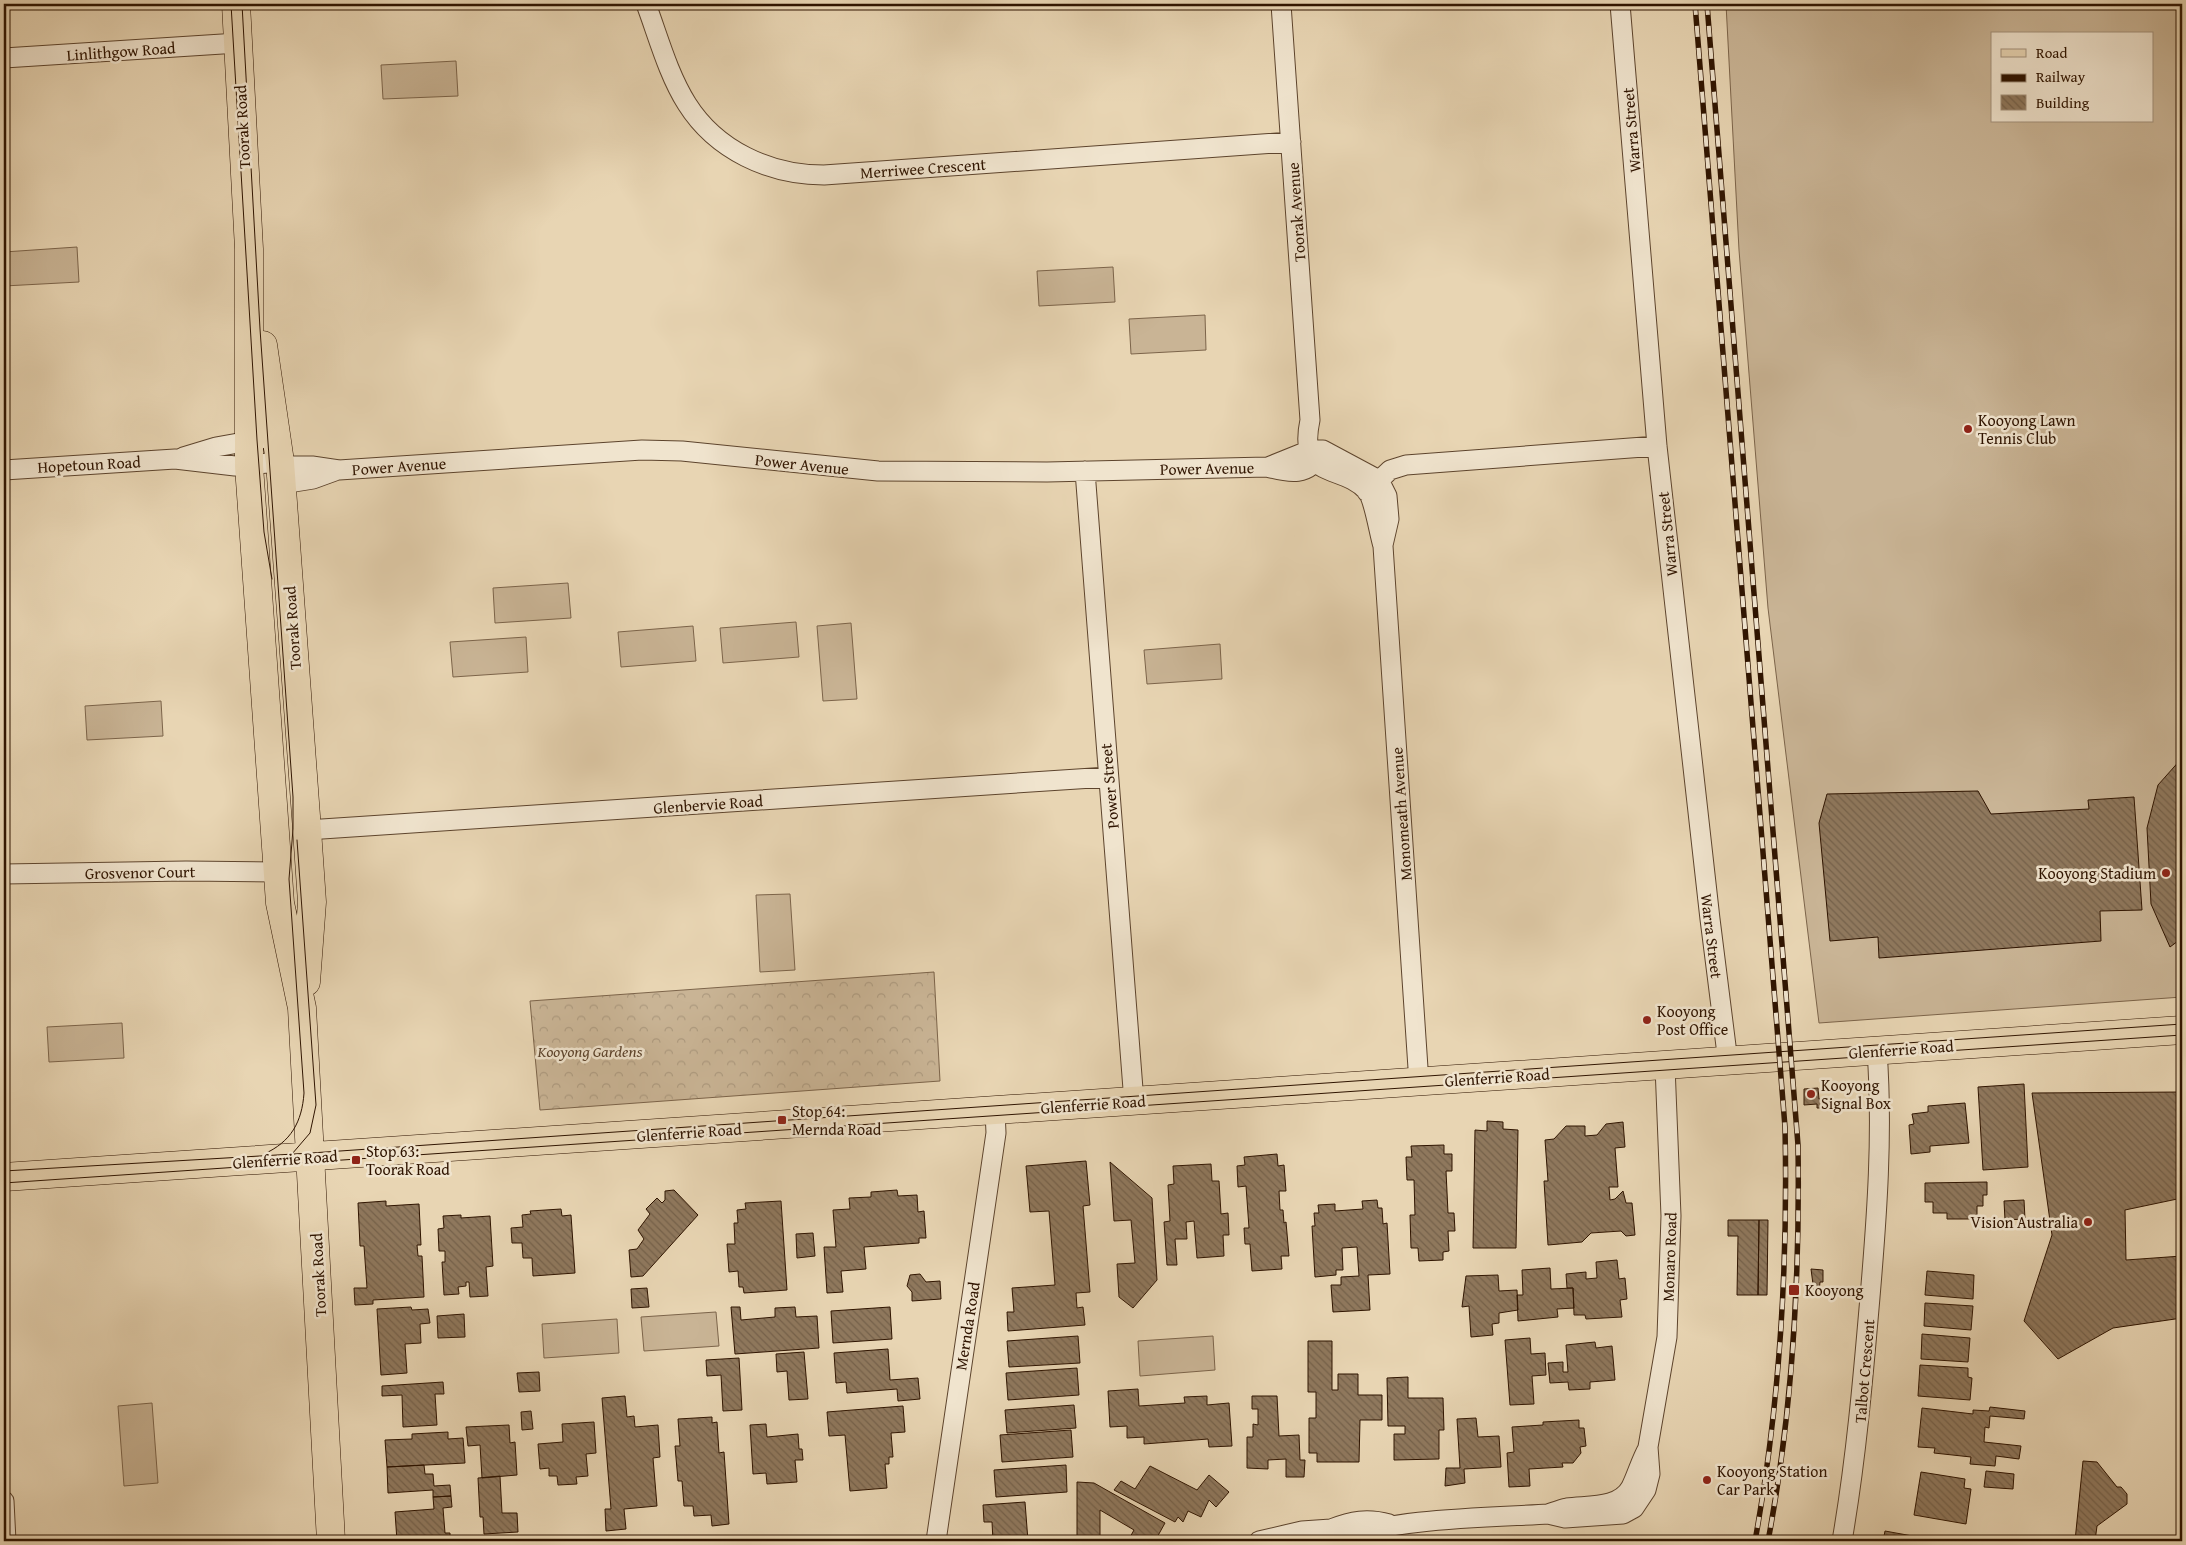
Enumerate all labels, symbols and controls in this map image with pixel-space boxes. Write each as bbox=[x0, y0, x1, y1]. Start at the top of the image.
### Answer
legend bbox=[1991, 32, 2154, 122]
street label: Linlithgow Road bbox=[66, 35, 177, 67]
text: Road bbox=[2036, 42, 2067, 63]
text: Railway bbox=[2036, 66, 2086, 87]
street label: Toorak Road bbox=[228, 84, 256, 169]
street label: Warra Street bbox=[1615, 86, 1647, 173]
text: Building bbox=[2036, 92, 2090, 113]
street label: Merriwee Crescent bbox=[859, 152, 987, 184]
street label: Toorak Avenue bbox=[1281, 162, 1311, 262]
place label: Kooyong Lawn Tennis Club bbox=[1978, 408, 2076, 450]
marker: Kooyong Lawn Tennis Club bbox=[1962, 423, 1974, 435]
street label: Power Avenue bbox=[754, 447, 850, 481]
street label: Hopetoun Road bbox=[37, 449, 142, 479]
street label: Power Avenue bbox=[351, 451, 447, 481]
street label: Power Avenue bbox=[1160, 455, 1254, 481]
street label: Warra Street bbox=[1651, 490, 1683, 578]
street label: Toorak Road bbox=[277, 585, 307, 671]
street label: Power Street bbox=[1093, 742, 1125, 830]
street label: Monomeath Avenue bbox=[1384, 746, 1418, 882]
street label: Glenbervie Road bbox=[652, 788, 764, 820]
street label: Grosvenor Court bbox=[85, 859, 196, 885]
place label: Kooyong Stadium bbox=[2038, 861, 2156, 885]
marker: Kooyong Stadium bbox=[2160, 867, 2172, 879]
street label: Warra Street bbox=[1695, 892, 1729, 980]
place label: Kooyong Post Office bbox=[1657, 999, 1728, 1041]
marker: Kooyong Post Office bbox=[1641, 1014, 1653, 1026]
street label: Glenferrie Road bbox=[1848, 1033, 1955, 1065]
park label: Kooyong Gardens bbox=[537, 1039, 643, 1063]
street label: Glenferrie Road bbox=[1444, 1061, 1551, 1093]
place label: Kooyong Signal Box bbox=[1821, 1073, 1892, 1115]
street label: Glenferrie Road bbox=[1040, 1088, 1147, 1120]
marker: Kooyong Signal Box bbox=[1805, 1088, 1817, 1100]
place label: Stop 64: Mernda Road bbox=[792, 1099, 882, 1141]
marker: Stop 64: Mernda Road bbox=[776, 1114, 788, 1126]
street label: Glenferrie Road bbox=[636, 1116, 743, 1148]
place label: Stop 63: Toorak Road bbox=[366, 1139, 450, 1181]
street label: Glenferrie Road bbox=[232, 1143, 339, 1175]
marker: Stop 63: Toorak Road bbox=[350, 1154, 362, 1166]
place label: Vision Australia bbox=[1971, 1210, 2078, 1234]
street label: Monaro Road bbox=[1655, 1211, 1683, 1302]
marker: Vision Australia bbox=[2082, 1216, 2094, 1228]
street label: Toorak Road bbox=[304, 1232, 332, 1317]
place label: Kooyong bbox=[1805, 1278, 1864, 1302]
street label: Mernda Road bbox=[948, 1280, 986, 1372]
marker: Kooyong bbox=[1787, 1283, 1801, 1297]
street label: Talbot Crescent bbox=[1848, 1318, 1881, 1424]
place label: Kooyong Station Car Park bbox=[1717, 1459, 1827, 1501]
marker: Kooyong Station Car Park bbox=[1701, 1474, 1713, 1486]

